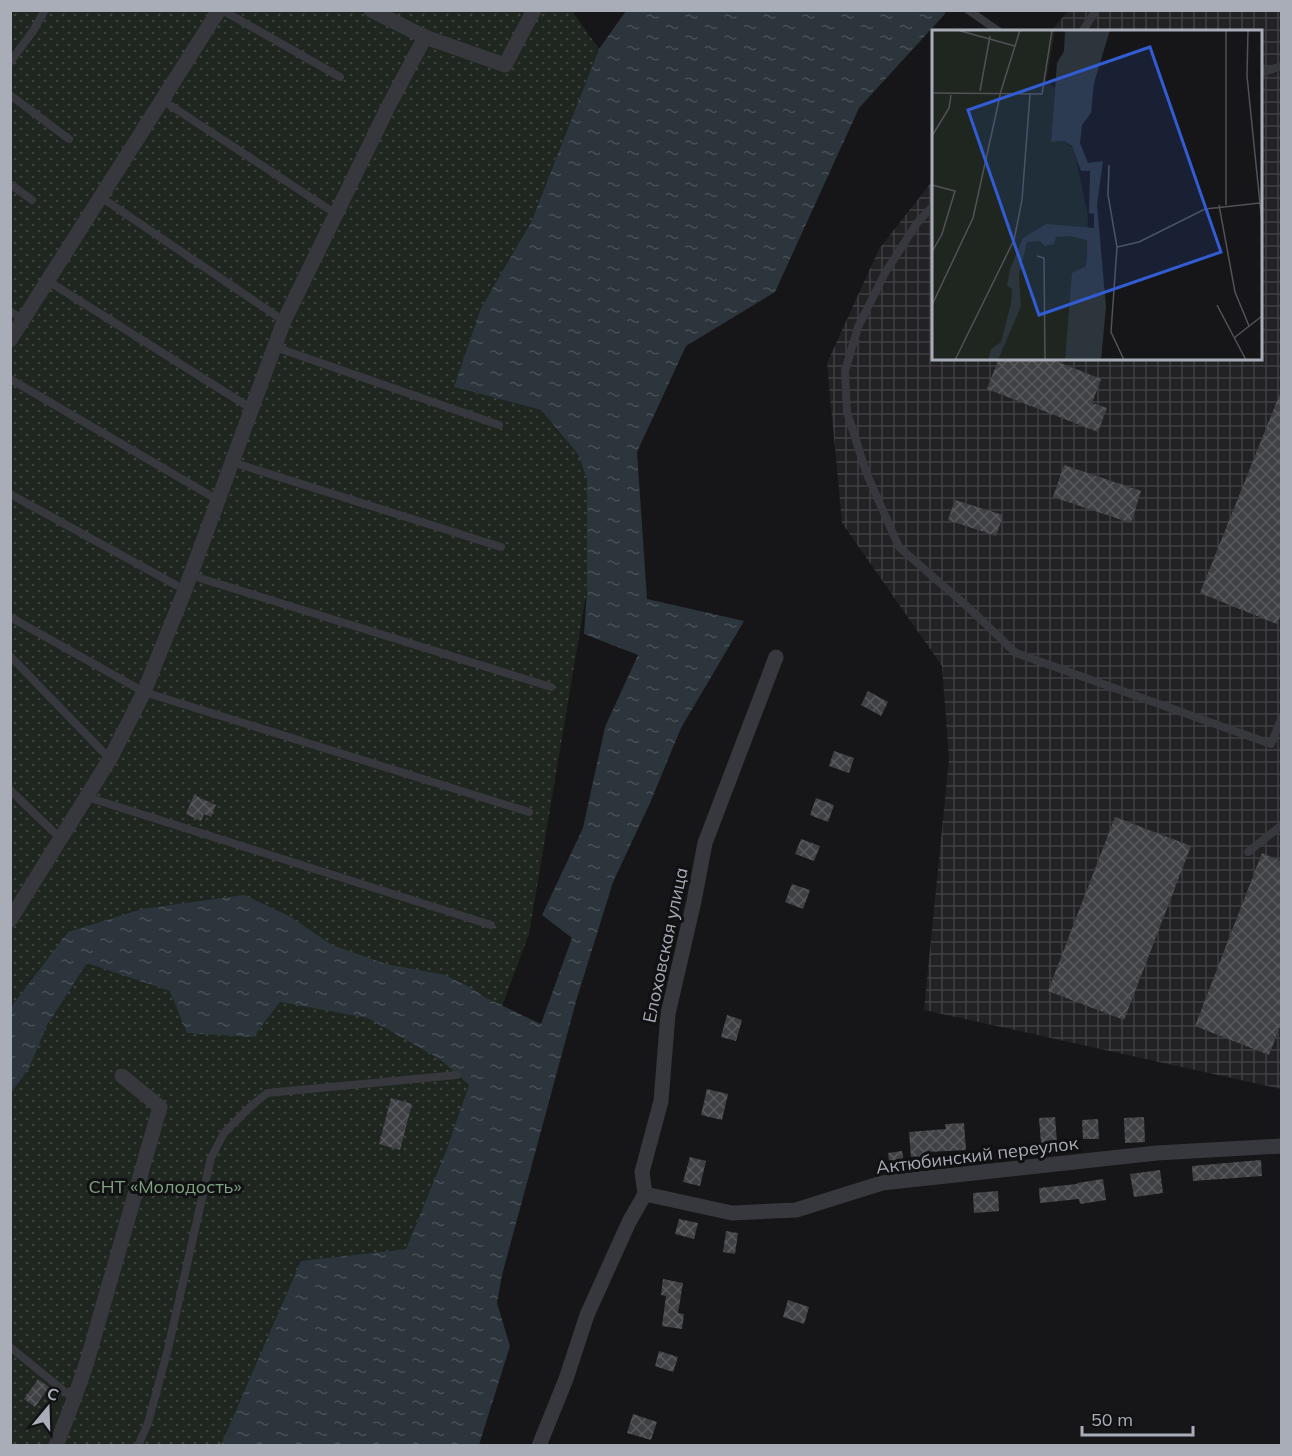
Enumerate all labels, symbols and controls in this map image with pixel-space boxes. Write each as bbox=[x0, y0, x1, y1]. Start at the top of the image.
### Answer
inset map bbox=[932, 30, 1262, 360]
street label: Елоховская улица bbox=[637, 865, 693, 1025]
street label: Актюбинский переулок bbox=[875, 1131, 1080, 1179]
park label: СНТ «Молодость» bbox=[89, 1175, 242, 1198]
north arrow bbox=[18, 1378, 78, 1438]
text: С bbox=[44, 1383, 61, 1405]
scale bar bbox=[1082, 1399, 1193, 1437]
text: 50 m bbox=[1091, 1408, 1133, 1431]

